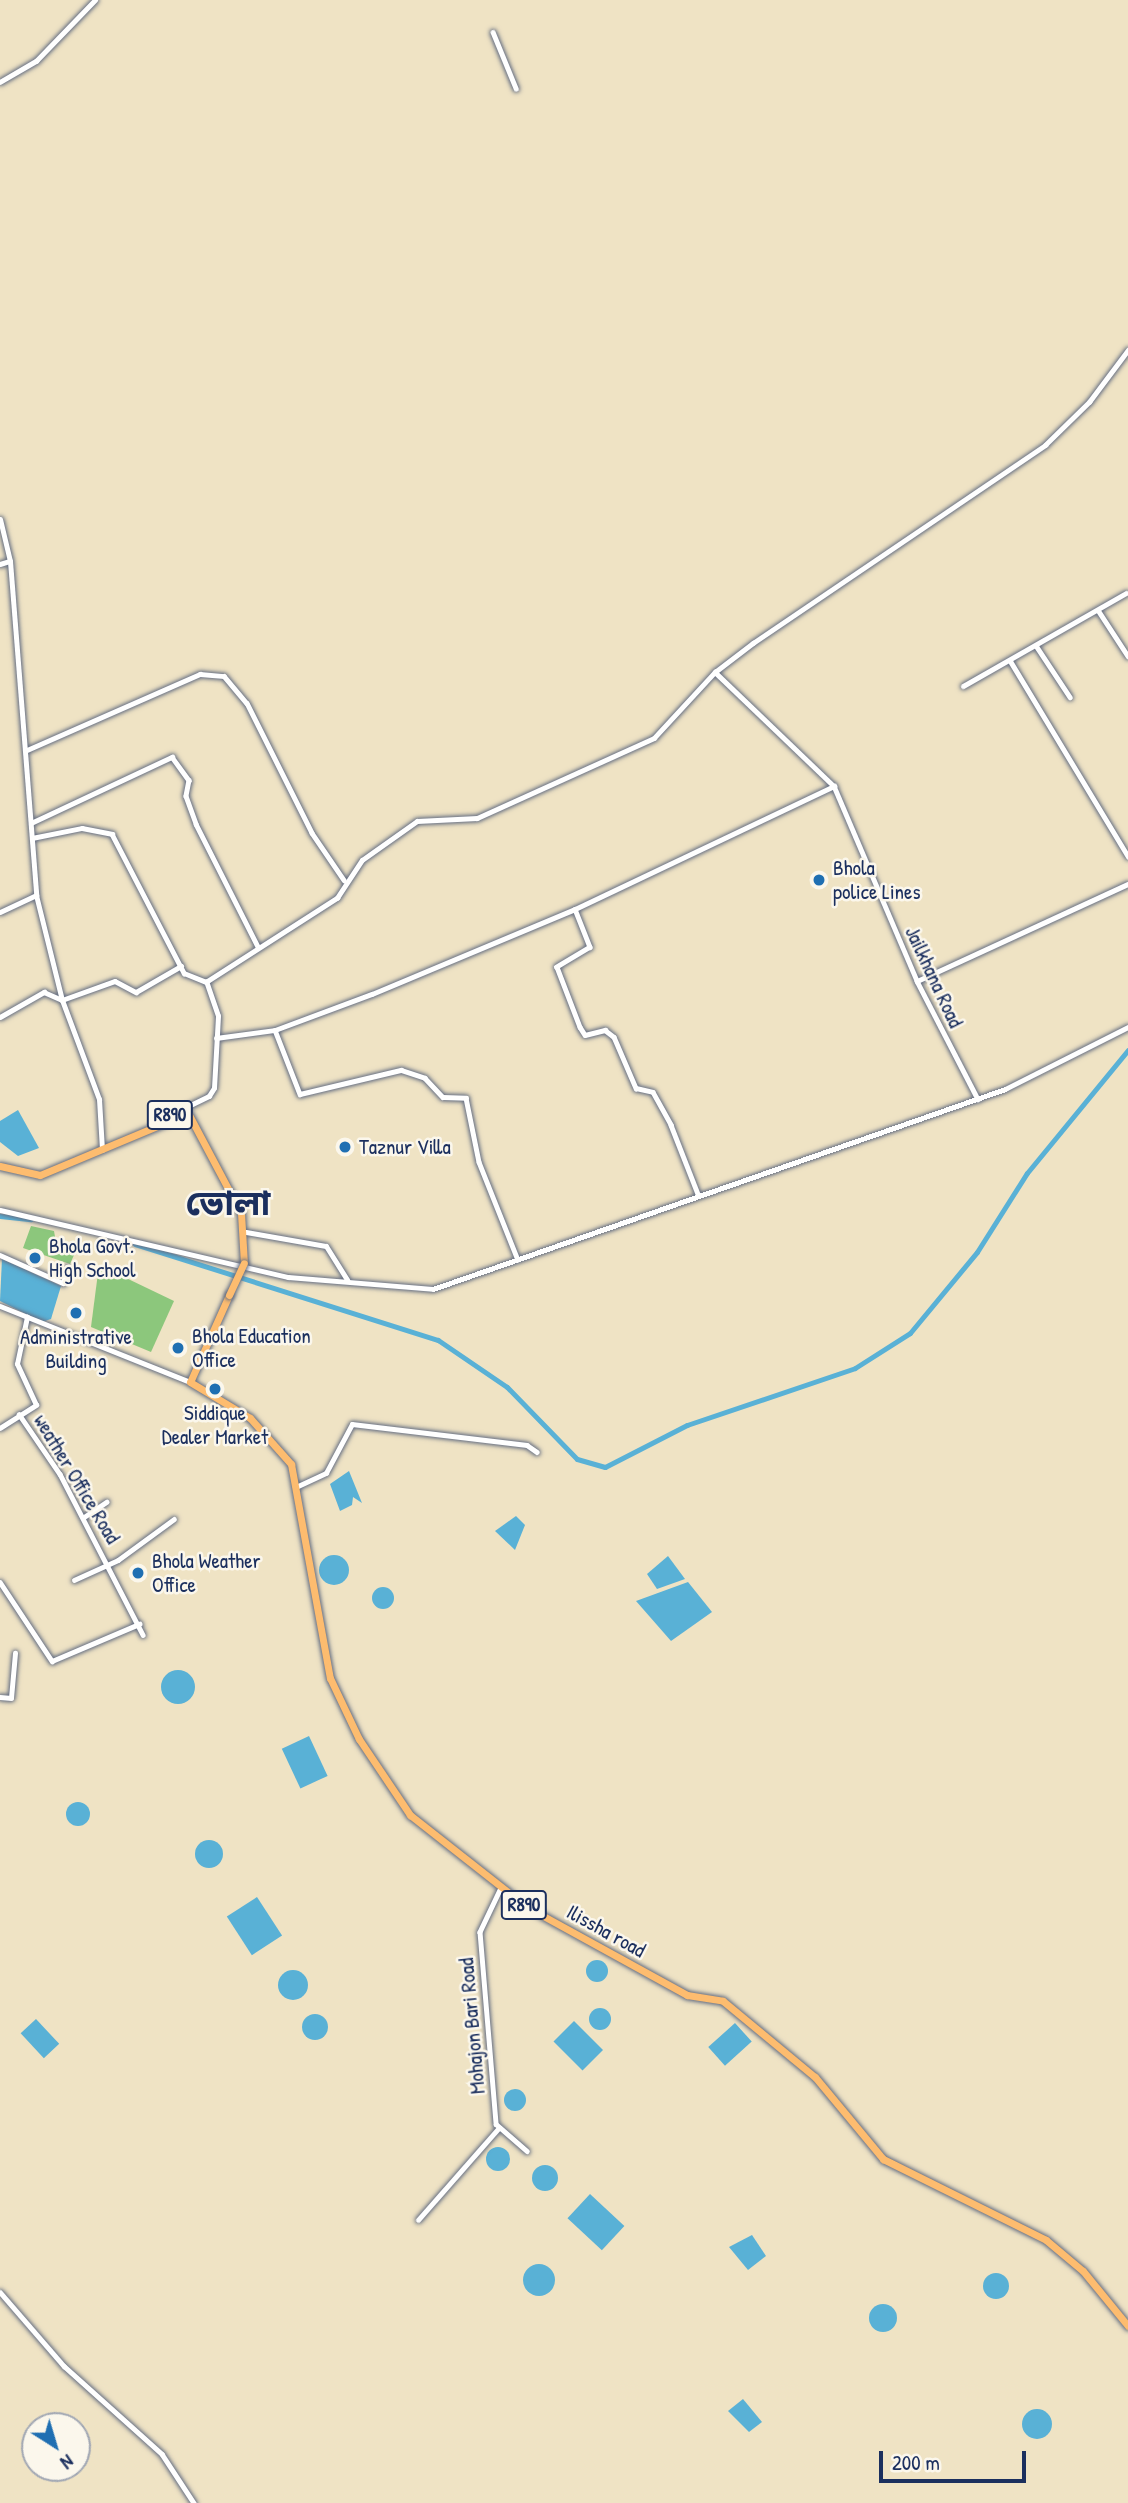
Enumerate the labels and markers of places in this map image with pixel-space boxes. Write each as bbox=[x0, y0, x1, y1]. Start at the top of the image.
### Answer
place label: Bhola police Lines bbox=[833, 855, 921, 905]
marker: Bhola police Lines bbox=[811, 872, 827, 888]
place label: Taznur Villa bbox=[359, 1134, 451, 1160]
marker: Taznur Villa bbox=[337, 1139, 353, 1155]
place label: Bhola Govt. High School bbox=[49, 1233, 136, 1283]
marker: Bhola Govt. High School bbox=[27, 1250, 43, 1266]
marker: Administrative Building bbox=[68, 1305, 84, 1321]
place label: Bhola Education Office bbox=[192, 1323, 311, 1373]
place label: Administrative Building bbox=[20, 1324, 132, 1374]
marker: Bhola Education Office bbox=[170, 1340, 186, 1356]
marker: Siddique Dealer Market bbox=[207, 1381, 223, 1397]
place label: Siddique Dealer Market bbox=[162, 1400, 268, 1450]
place label: Bhola Weather Office bbox=[152, 1548, 261, 1598]
marker: Bhola Weather Office bbox=[130, 1565, 146, 1581]

